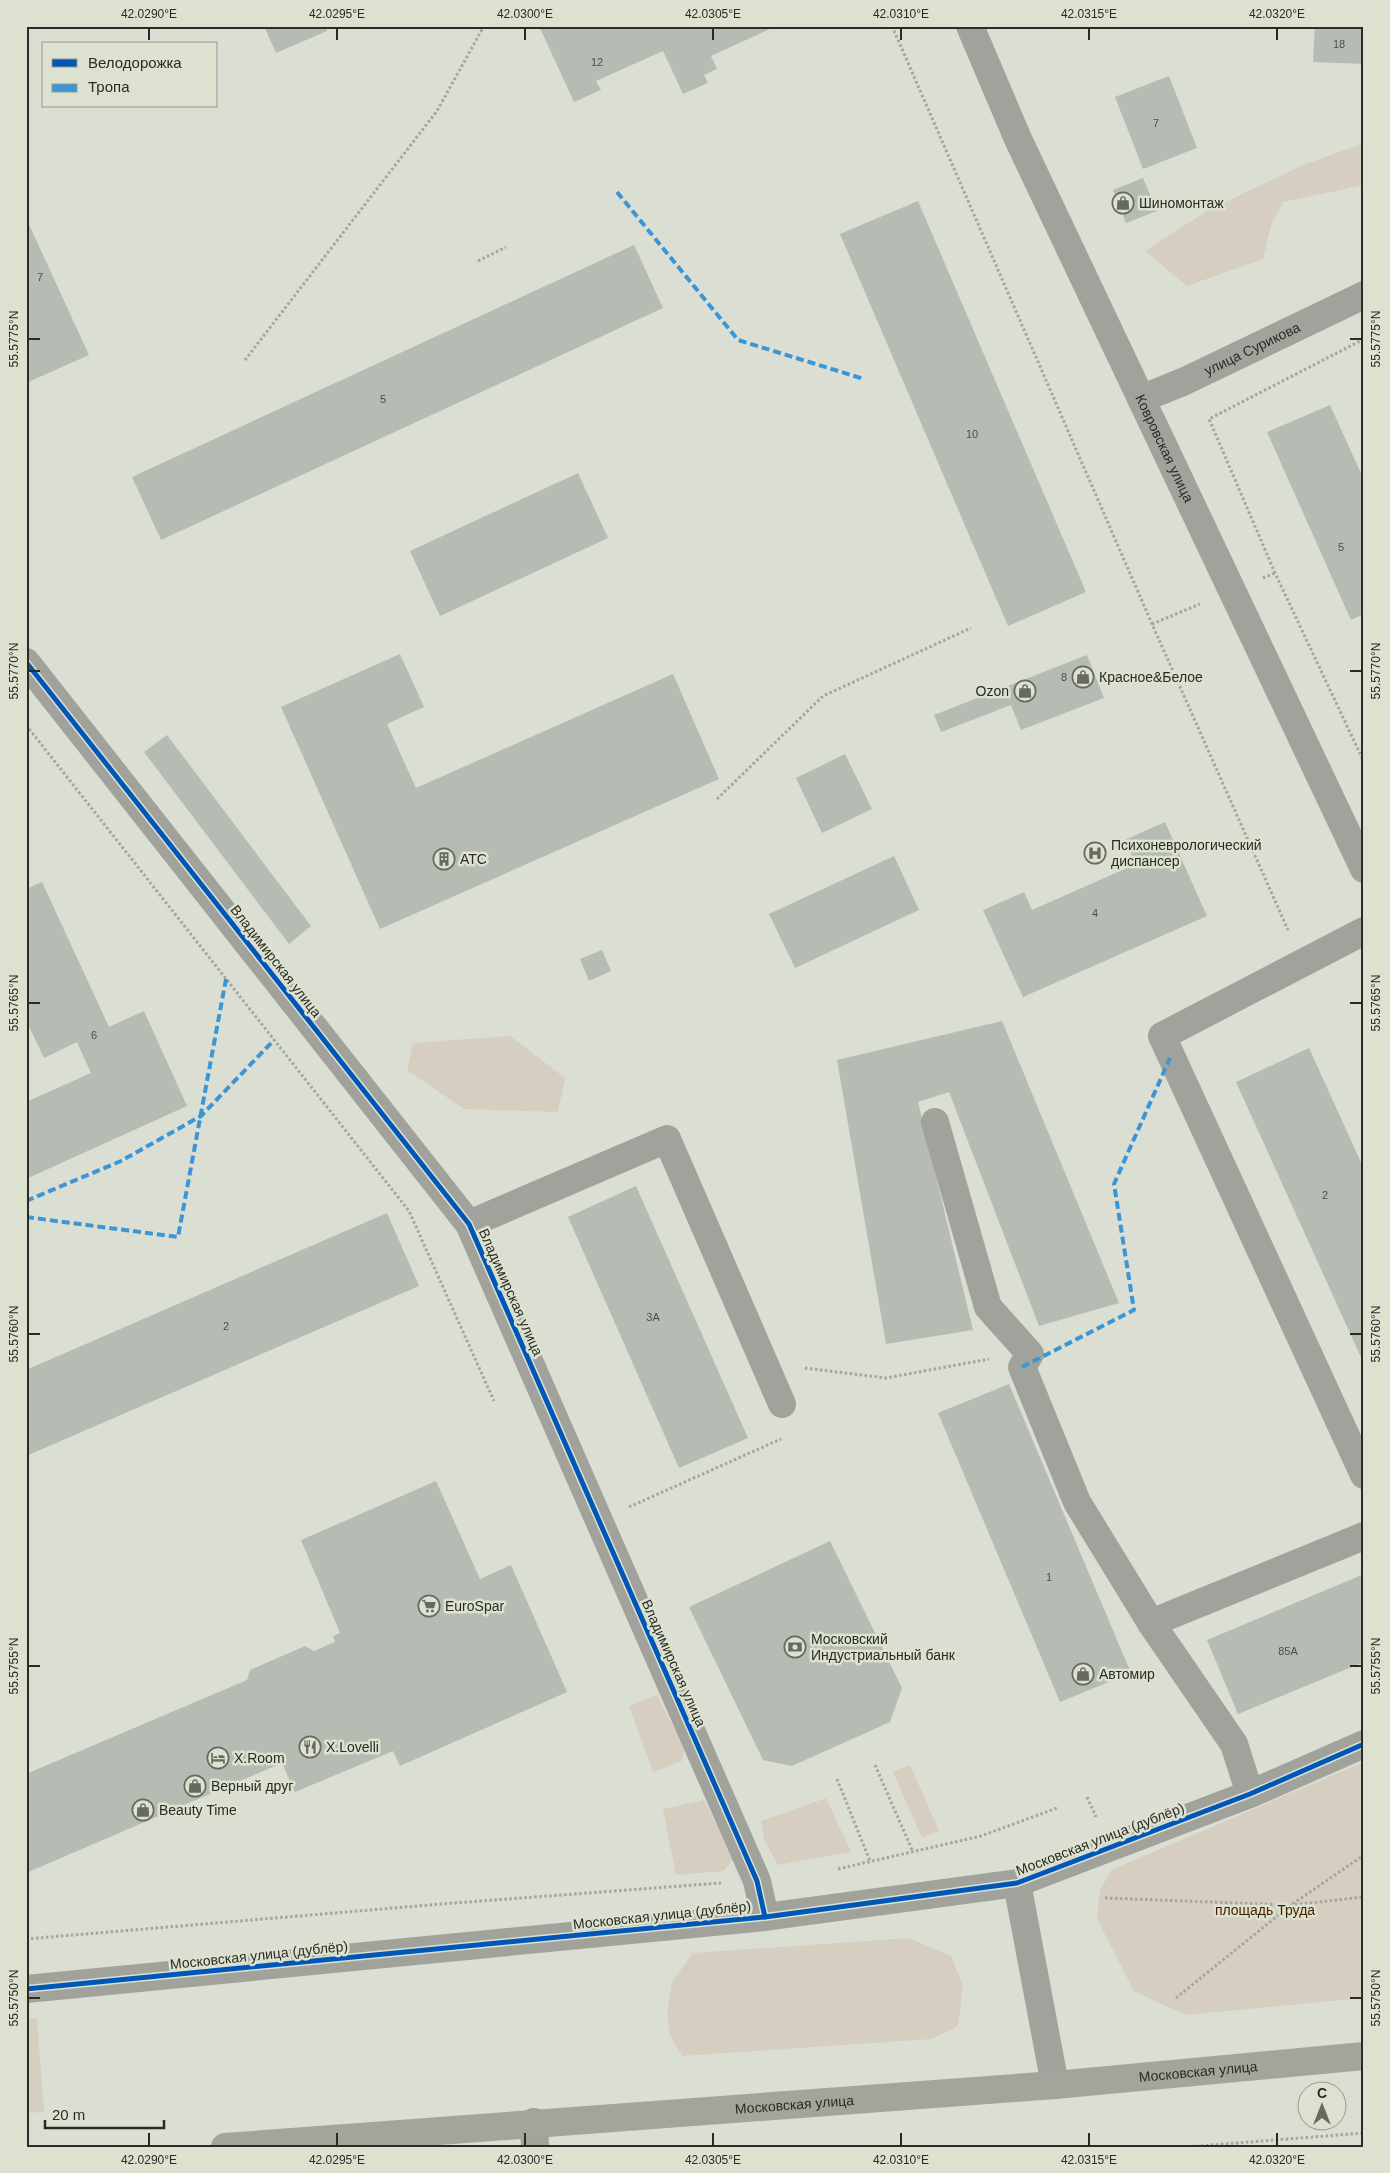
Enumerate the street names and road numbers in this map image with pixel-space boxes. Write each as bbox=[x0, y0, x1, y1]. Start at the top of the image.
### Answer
street label: улица Сурикова bbox=[1202, 319, 1303, 379]
street label: Ковровская улица bbox=[1132, 392, 1197, 505]
street label: Владимирская улица bbox=[227, 902, 325, 1020]
street label: Владимирская улица bbox=[476, 1226, 546, 1358]
street label: Владимирская улица bbox=[639, 1597, 709, 1729]
street label: Московская улица (дублёр) bbox=[1014, 1799, 1186, 1879]
street label: Московская улица (дублёр) bbox=[572, 1898, 752, 1932]
street label: Московская улица (дублёр) bbox=[169, 1938, 349, 1972]
street label: Московская улица bbox=[1138, 2058, 1258, 2085]
street label: Московская улица bbox=[734, 2092, 855, 2117]

